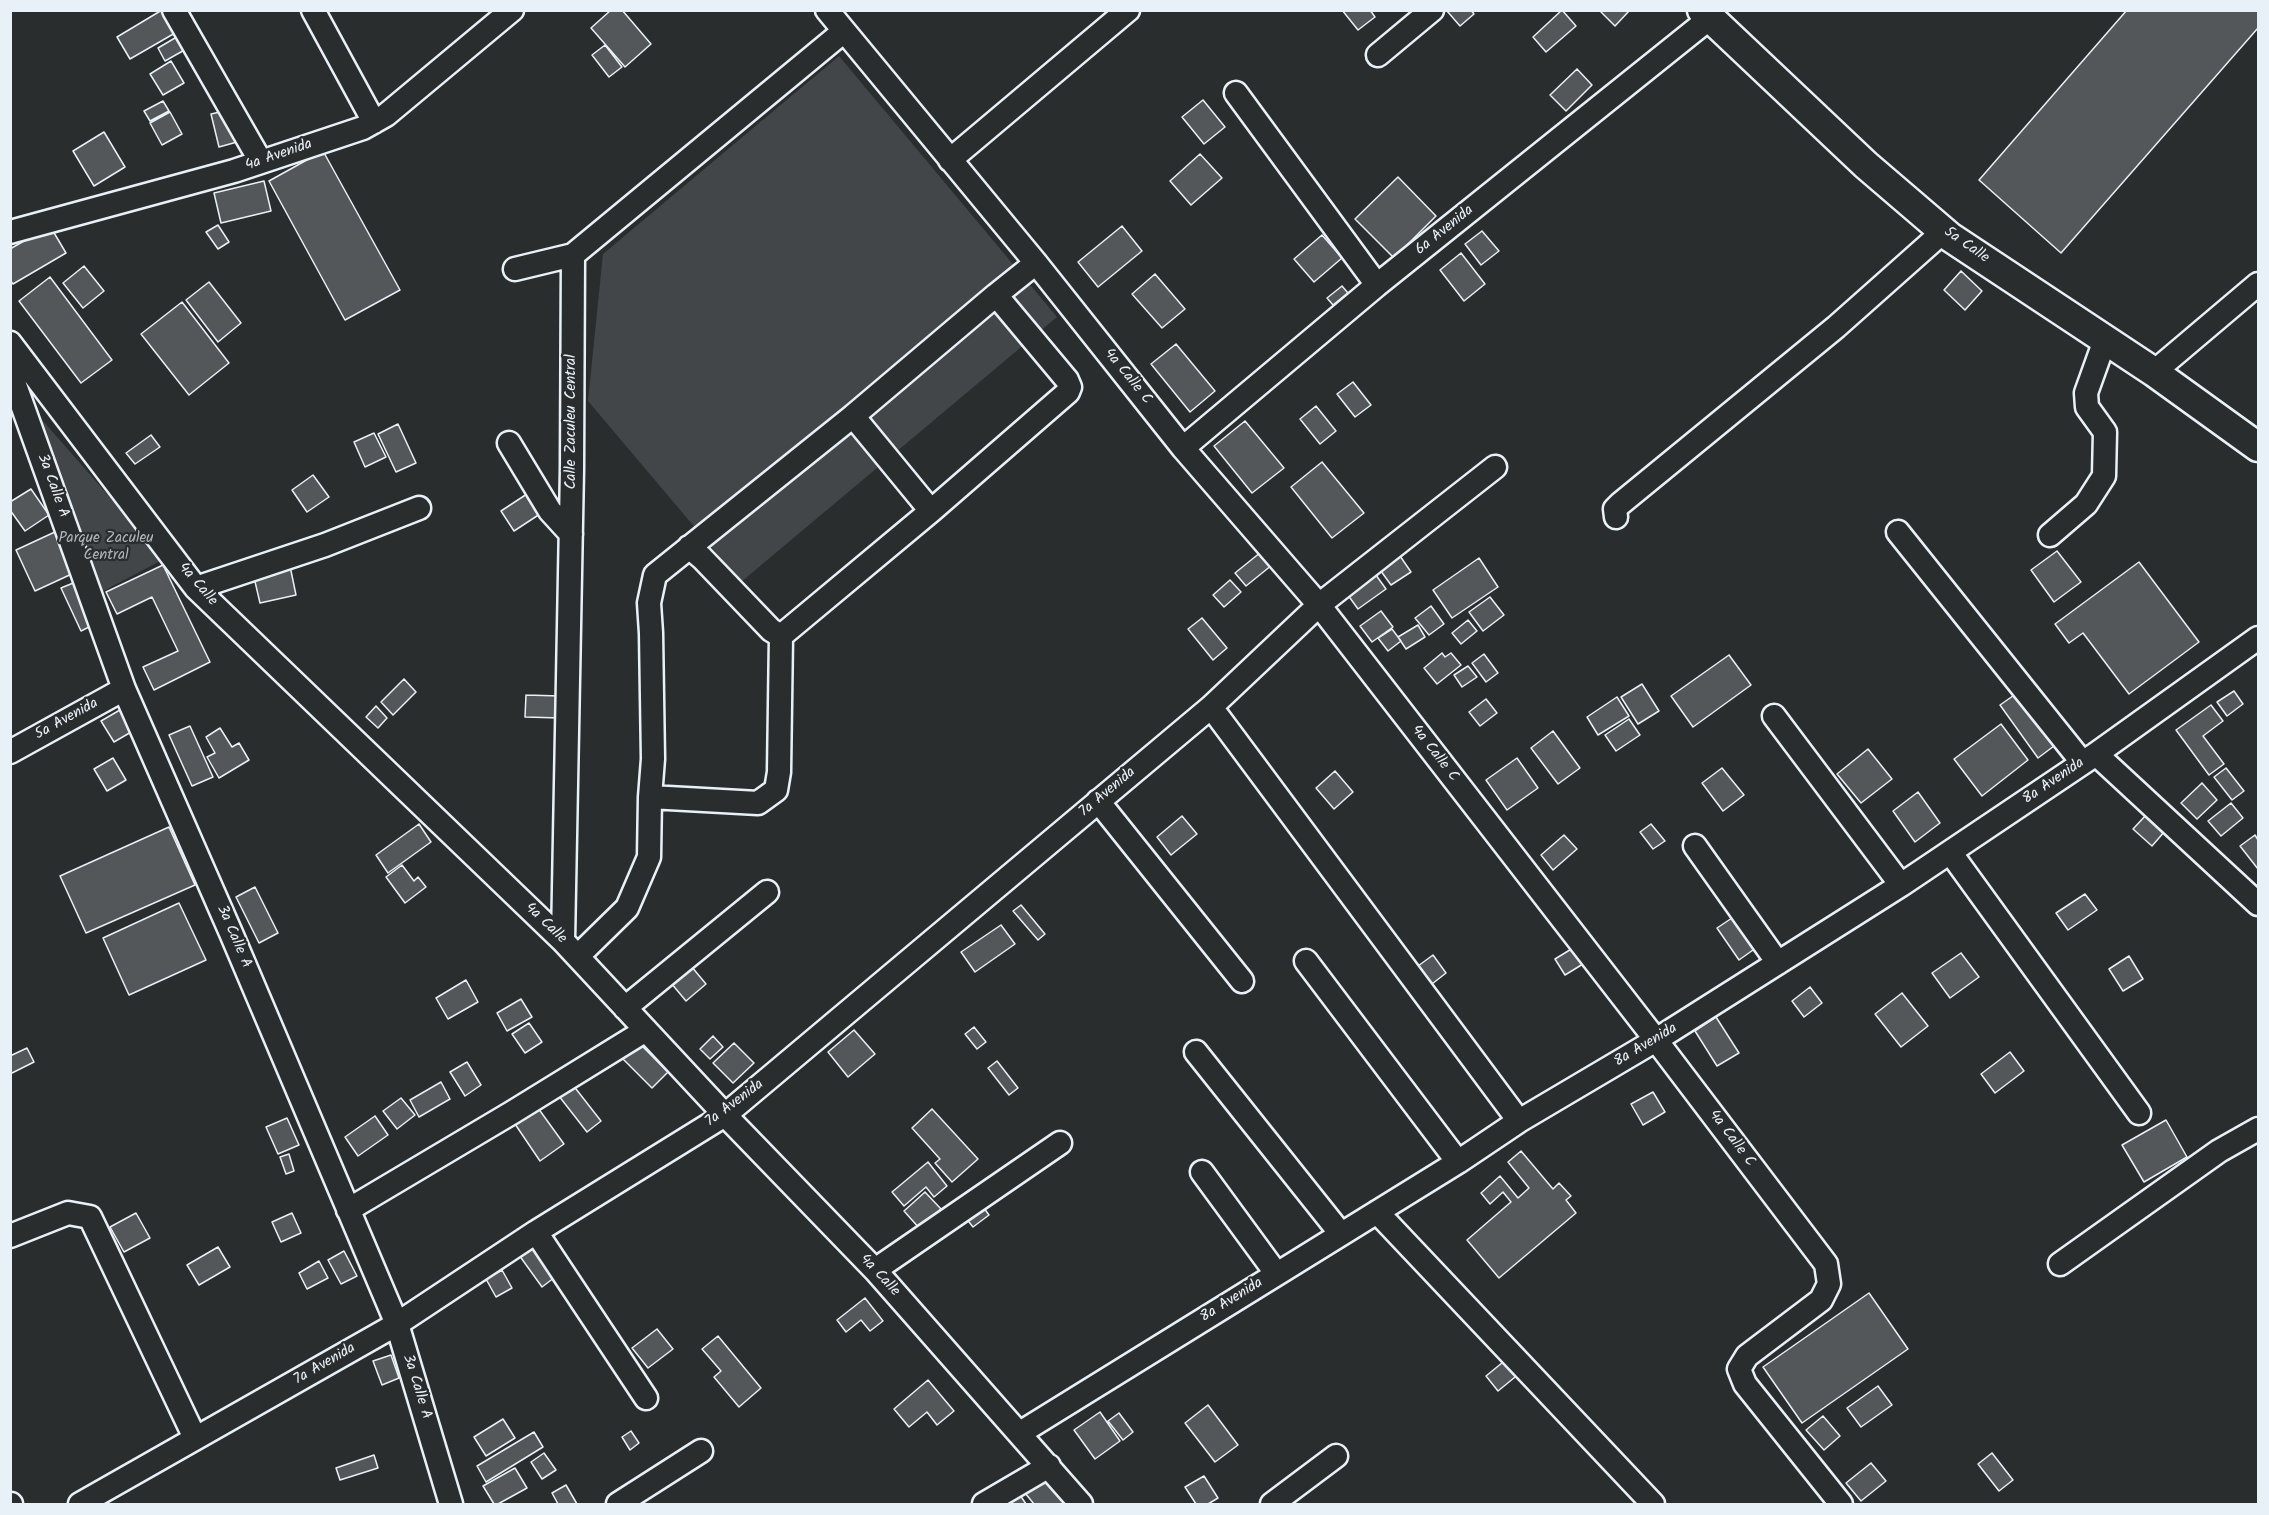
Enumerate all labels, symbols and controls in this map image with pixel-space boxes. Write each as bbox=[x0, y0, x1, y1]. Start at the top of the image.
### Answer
street label: 4a Avenida bbox=[243, 136, 315, 176]
street label: 6a Avenida bbox=[1412, 202, 1478, 260]
street label: 5a Calle bbox=[1940, 224, 1992, 268]
street label: 4a Calle C bbox=[1099, 346, 1155, 408]
street label: Calle Zaculeu Central bbox=[563, 354, 581, 490]
street label: 3a Calle A bbox=[32, 452, 72, 520]
park label: Parque Zaculeu Central bbox=[58, 530, 154, 565]
street label: 4a Calle bbox=[173, 560, 221, 610]
street label: 5a Avenida bbox=[32, 695, 102, 745]
street label: 4a Calle C bbox=[1406, 722, 1462, 786]
street label: 8a Avenida bbox=[2020, 755, 2088, 809]
street label: 7a Avenida bbox=[1076, 764, 1140, 822]
street label: 4a Calle bbox=[520, 900, 570, 948]
street label: 3a Calle A bbox=[212, 903, 254, 971]
street label: 8a Avenida bbox=[1611, 1020, 1681, 1072]
street label: 7a Avenida bbox=[702, 1076, 768, 1132]
street label: 4a Calle C bbox=[1704, 1107, 1758, 1171]
street label: 4a Calle bbox=[855, 1251, 903, 1301]
street label: 8a Avenida bbox=[1197, 1275, 1267, 1327]
street label: 7a Avenida bbox=[291, 1340, 359, 1390]
street label: 3a Calle A bbox=[398, 1352, 434, 1422]

